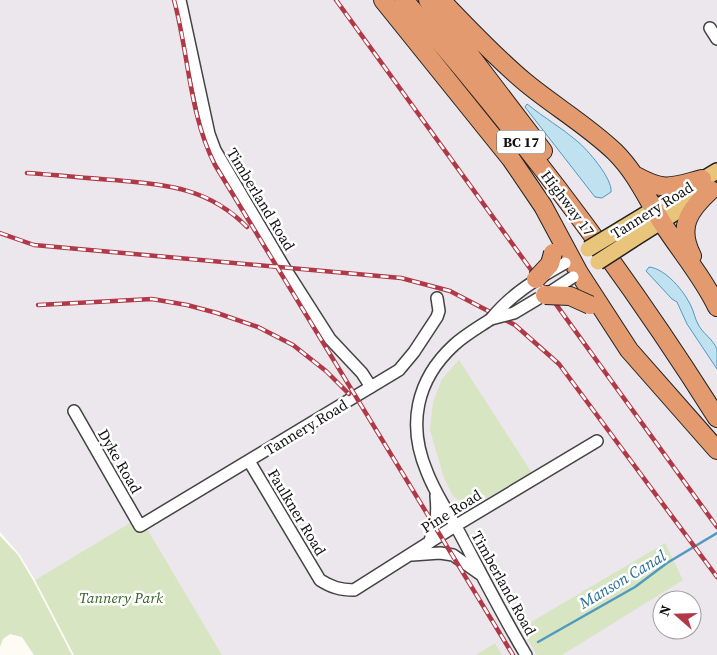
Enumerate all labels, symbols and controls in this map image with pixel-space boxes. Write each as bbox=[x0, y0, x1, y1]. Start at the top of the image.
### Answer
road number: BC 17 bbox=[497, 130, 545, 154]
street label: Timberland Road bbox=[222, 144, 300, 255]
street label: Highway 17 bbox=[536, 166, 600, 240]
street label: Tannery Road bbox=[607, 176, 698, 244]
street label: Tannery Road bbox=[261, 394, 352, 460]
street label: Dyke Road bbox=[93, 425, 147, 497]
street label: Faulkner Road bbox=[263, 465, 331, 560]
street label: Pine Road bbox=[417, 484, 486, 538]
street label: Timberland Road bbox=[467, 527, 542, 639]
water label: Manson Canal bbox=[574, 544, 670, 614]
park label: Tannery Park bbox=[79, 587, 164, 608]
north arrow bbox=[652, 590, 702, 640]
text: N bbox=[654, 602, 676, 619]

